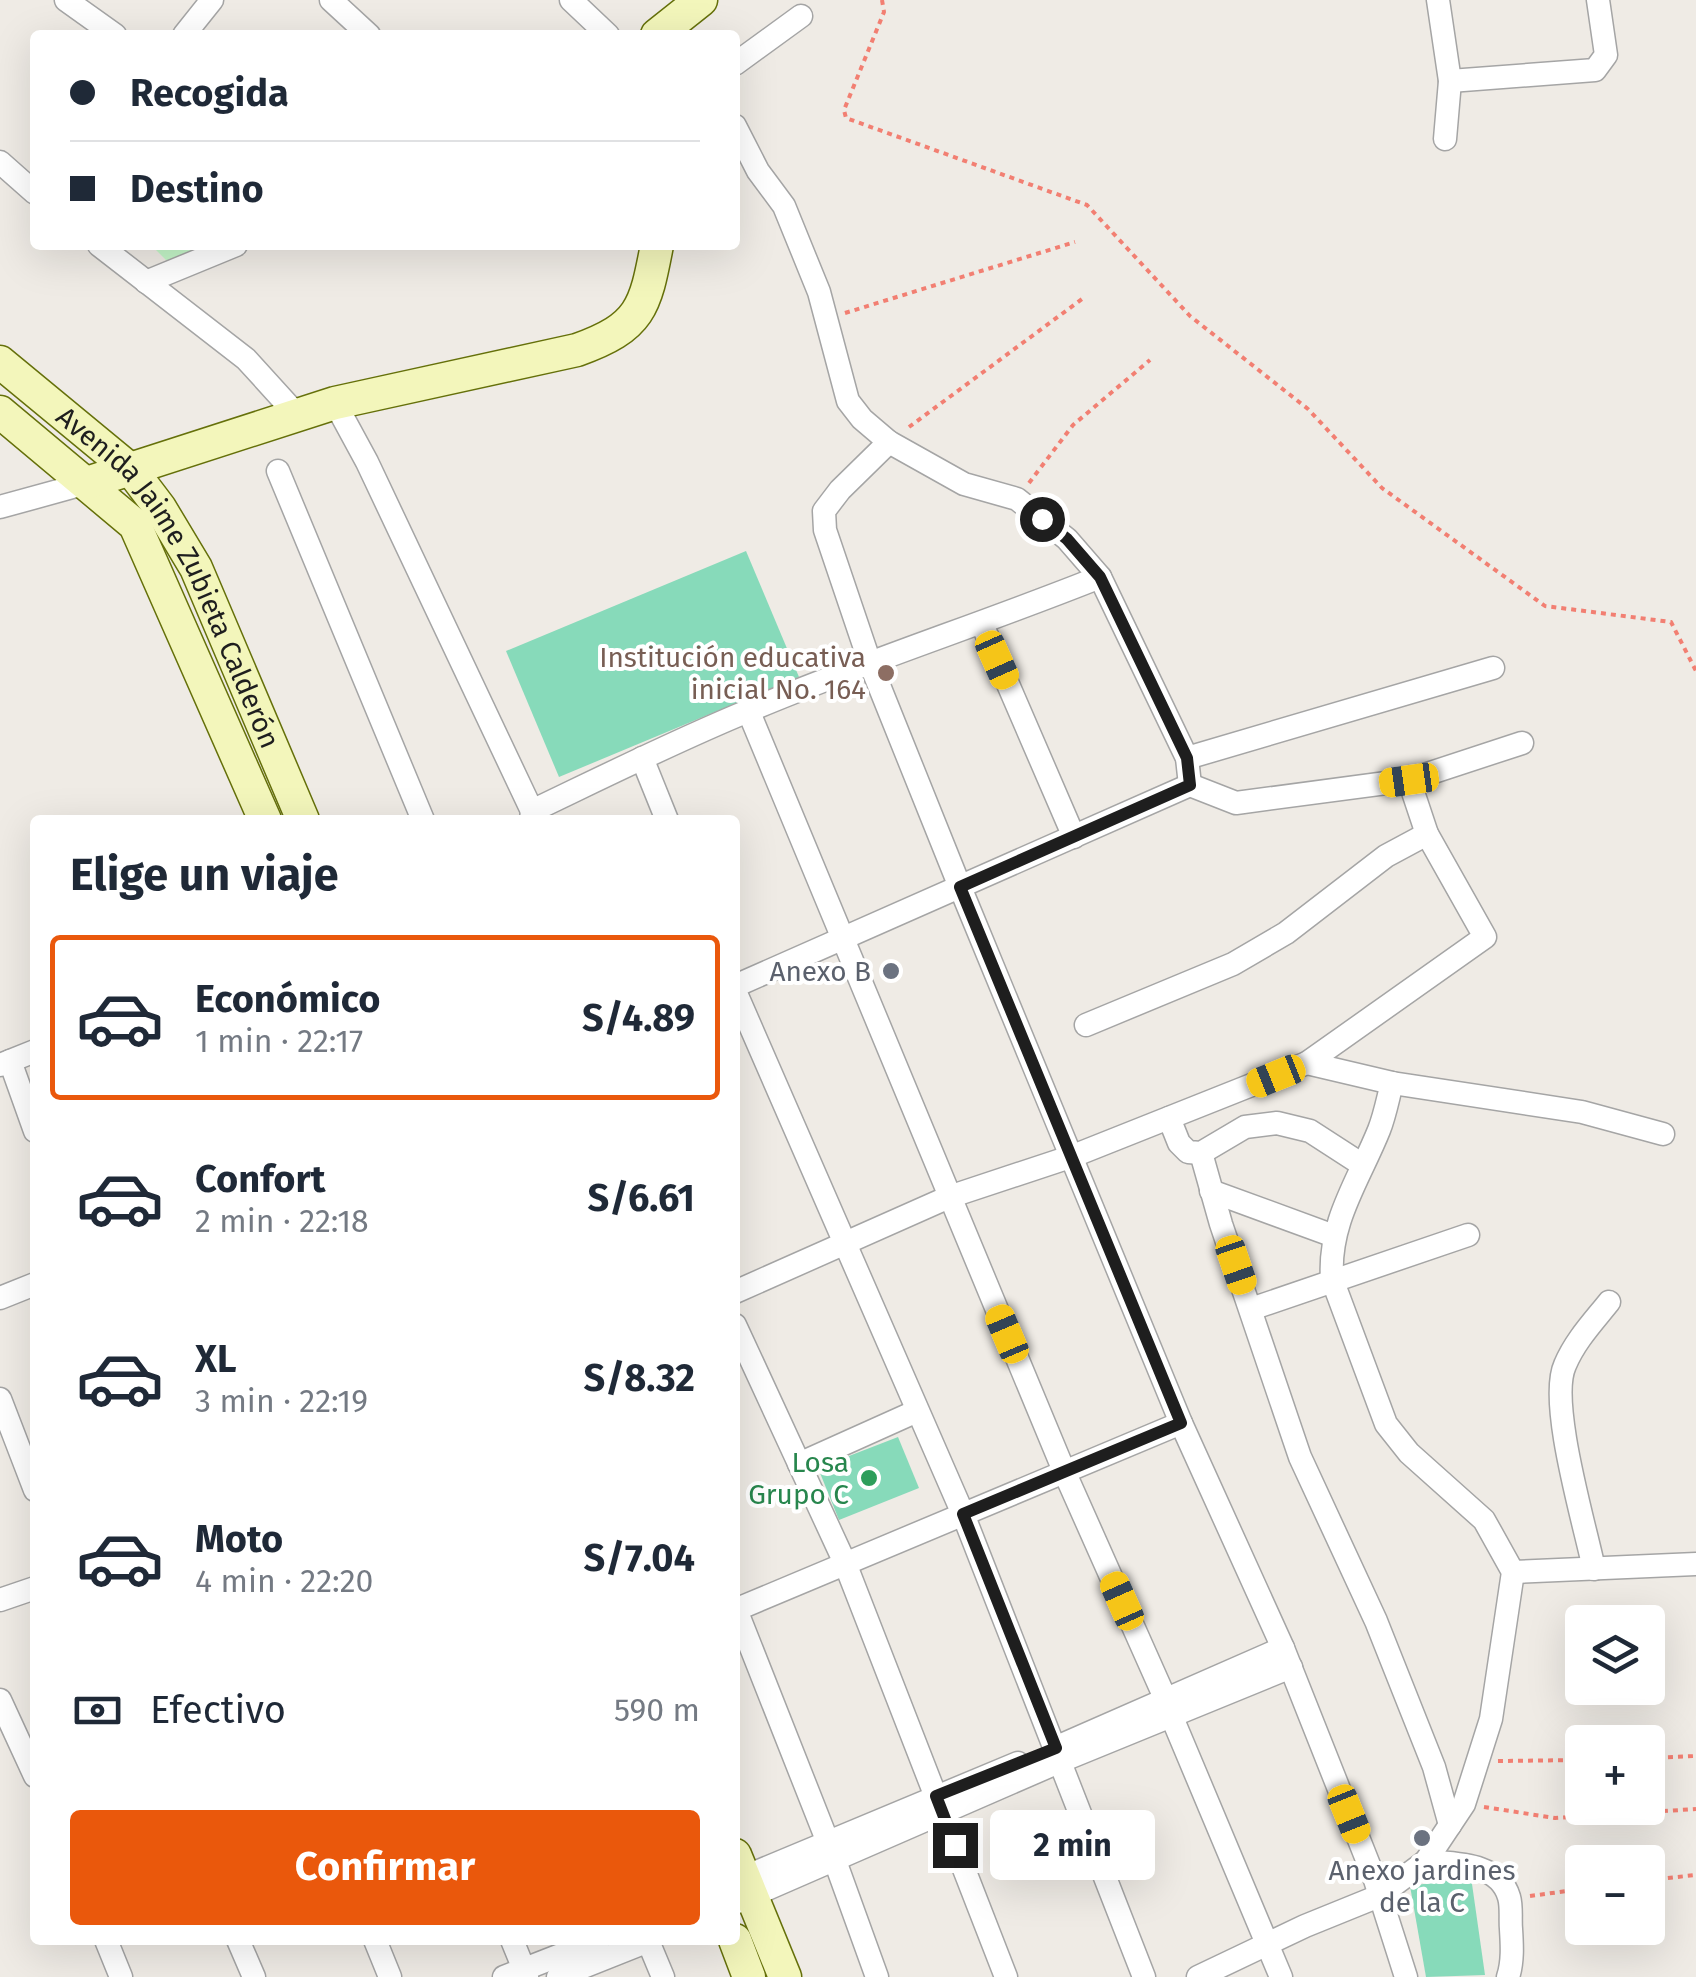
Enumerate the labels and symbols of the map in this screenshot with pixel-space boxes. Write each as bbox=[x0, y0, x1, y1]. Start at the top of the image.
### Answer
street label: Avenida Jaime Zubieta Calderón bbox=[50, 400, 287, 753]
route start bbox=[1020, 497, 1065, 542]
car bbox=[971, 626, 1023, 694]
place label: Institución educativa inicial No. 164 bbox=[599, 641, 866, 706]
marker: Institución educativa inicial No. 164 bbox=[875, 662, 897, 684]
car bbox=[1377, 761, 1441, 799]
place label: Anexo B bbox=[769, 955, 871, 988]
marker: Anexo B bbox=[880, 960, 902, 982]
car bbox=[1243, 1051, 1309, 1101]
car bbox=[1212, 1232, 1260, 1298]
car bbox=[981, 1301, 1033, 1367]
place label: Losa Grupo C bbox=[748, 1446, 849, 1511]
marker: Losa Grupo C bbox=[858, 1467, 880, 1489]
car bbox=[1096, 1567, 1148, 1635]
car bbox=[1324, 1781, 1374, 1847]
callout: 2 min bbox=[990, 1810, 1155, 1880]
route end bbox=[933, 1823, 978, 1868]
marker: Anexo jardines de la C bbox=[1411, 1827, 1433, 1849]
place label: Anexo jardines de la C bbox=[1329, 1854, 1516, 1919]

